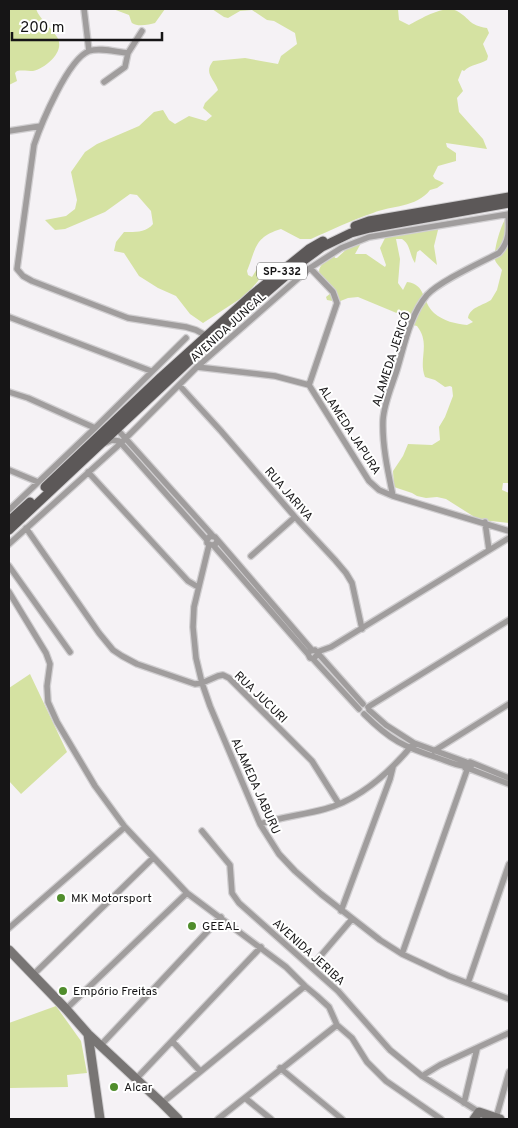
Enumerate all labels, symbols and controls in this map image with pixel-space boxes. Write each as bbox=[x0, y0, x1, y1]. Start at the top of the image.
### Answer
scale bar bbox=[12, 10, 162, 42]
text: 200 m bbox=[20, 19, 65, 38]
road number: SP-332 bbox=[257, 262, 307, 280]
street label: AVENIDA JUNCAL bbox=[187, 289, 270, 366]
street label: ALAMEDA JERICÓ bbox=[369, 310, 415, 409]
street label: ALAMEDA JAPURA bbox=[314, 383, 384, 478]
street label: RUA JARIVA bbox=[260, 464, 316, 525]
street label: RUA JUCURI bbox=[230, 668, 290, 727]
street label: ALAMEDA JABURU bbox=[227, 736, 283, 837]
place label: MK Motorsport bbox=[71, 891, 152, 907]
marker: MK Motorsport bbox=[55, 892, 67, 904]
street label: AVENIDA JERIBA bbox=[269, 916, 348, 990]
place label: GEEAL bbox=[202, 919, 240, 935]
marker: GEEAL bbox=[186, 920, 198, 932]
place label: Empório Freitas bbox=[73, 984, 157, 1000]
marker: Empório Freitas bbox=[57, 985, 69, 997]
place label: Alcar bbox=[124, 1080, 153, 1096]
marker: Alcar bbox=[108, 1081, 120, 1093]

